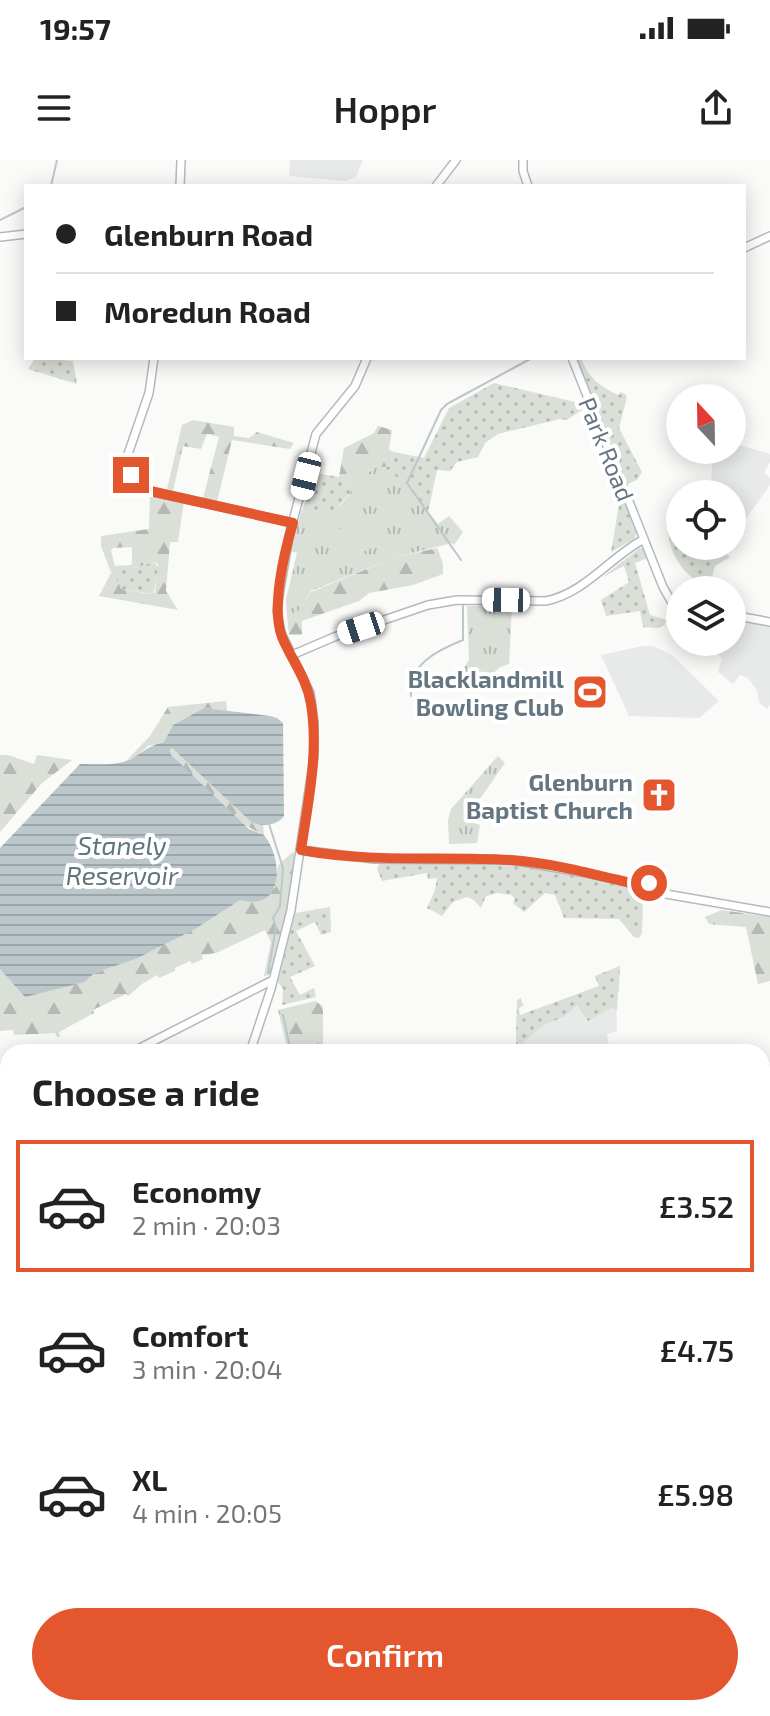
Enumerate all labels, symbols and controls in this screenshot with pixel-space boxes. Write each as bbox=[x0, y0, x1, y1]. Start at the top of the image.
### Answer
text: 19:57 bbox=[40, 10, 111, 46]
icon: menu bbox=[32, 86, 76, 130]
icon: share bbox=[694, 86, 738, 130]
text: Hoppr bbox=[334, 87, 437, 130]
text: Glenburn Road bbox=[104, 216, 313, 252]
text: Moredun Road bbox=[104, 293, 311, 329]
north arrow bbox=[666, 384, 746, 464]
map controls bbox=[666, 384, 746, 656]
street label: Park Road bbox=[573, 393, 641, 505]
car bbox=[289, 450, 323, 502]
route end bbox=[113, 457, 149, 493]
button: locate bbox=[666, 480, 746, 560]
button: layers bbox=[666, 576, 746, 656]
car bbox=[482, 588, 530, 612]
car bbox=[334, 609, 388, 647]
place label: Blacklandmill Bowling Club bbox=[408, 664, 564, 721]
sports icon: Blacklandmill Bowling Club bbox=[571, 673, 609, 711]
place label: Glenburn Baptist Church bbox=[466, 767, 633, 824]
church icon: Glenburn Baptist Church bbox=[640, 776, 678, 814]
water label: Stanely Reservoir bbox=[66, 829, 179, 890]
route start bbox=[631, 865, 667, 901]
text: Choose a ride bbox=[32, 1070, 260, 1113]
icon: car bbox=[36, 1170, 108, 1242]
text: Economy bbox=[132, 1173, 261, 1209]
text: £3.52 bbox=[659, 1188, 734, 1224]
text: 2 min · 20:03 bbox=[132, 1209, 281, 1240]
icon: car bbox=[36, 1314, 108, 1386]
text: Comfort bbox=[132, 1317, 249, 1353]
text: £4.75 bbox=[660, 1332, 734, 1368]
text: 3 min · 20:04 bbox=[132, 1353, 282, 1384]
icon: car bbox=[36, 1458, 108, 1530]
text: XL bbox=[132, 1461, 167, 1497]
text: £5.98 bbox=[657, 1476, 734, 1512]
text: 4 min · 20:05 bbox=[132, 1497, 282, 1528]
button: Confirm bbox=[32, 1608, 738, 1700]

